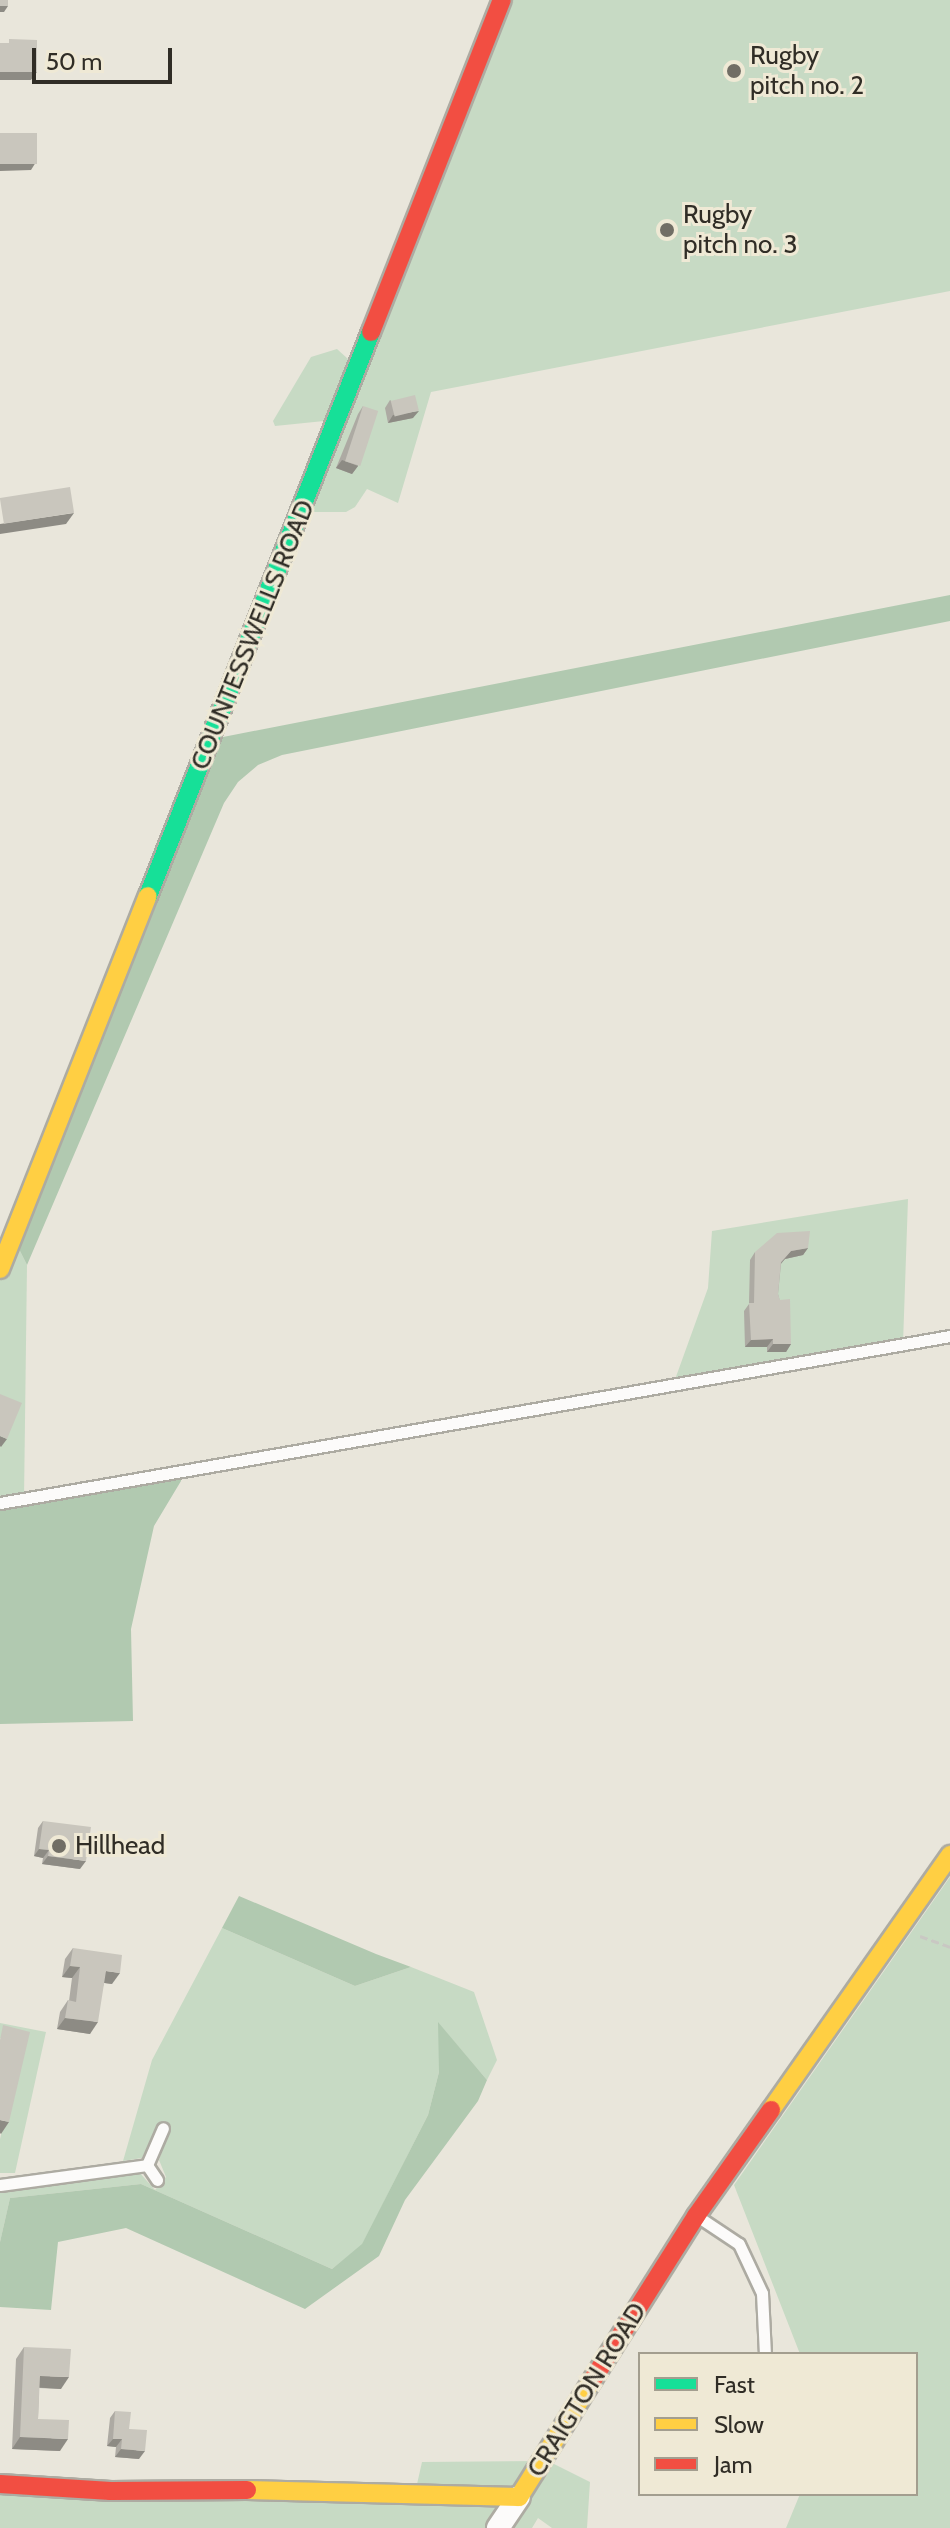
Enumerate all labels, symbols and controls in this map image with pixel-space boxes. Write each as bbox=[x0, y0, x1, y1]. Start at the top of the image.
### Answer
scale bar bbox=[36, 32, 176, 82]
place label: Rugby pitch no. 2 bbox=[750, 40, 864, 102]
text: 50 m bbox=[46, 47, 102, 76]
marker: Rugby pitch no. 2 bbox=[725, 62, 743, 80]
place label: Rugby pitch no. 3 bbox=[683, 199, 798, 260]
marker: Rugby pitch no. 3 bbox=[658, 221, 676, 239]
street label: COUNTESSWELLS ROAD bbox=[185, 496, 321, 774]
place label: Hillhead bbox=[75, 1830, 165, 1862]
marker: Hillhead bbox=[50, 1837, 68, 1855]
street label: CRAIGTON ROAD bbox=[521, 2297, 653, 2483]
legend bbox=[638, 2352, 918, 2496]
text: Fast bbox=[714, 2370, 755, 2399]
text: Slow bbox=[714, 2410, 764, 2439]
text: Jam bbox=[714, 2450, 752, 2479]

